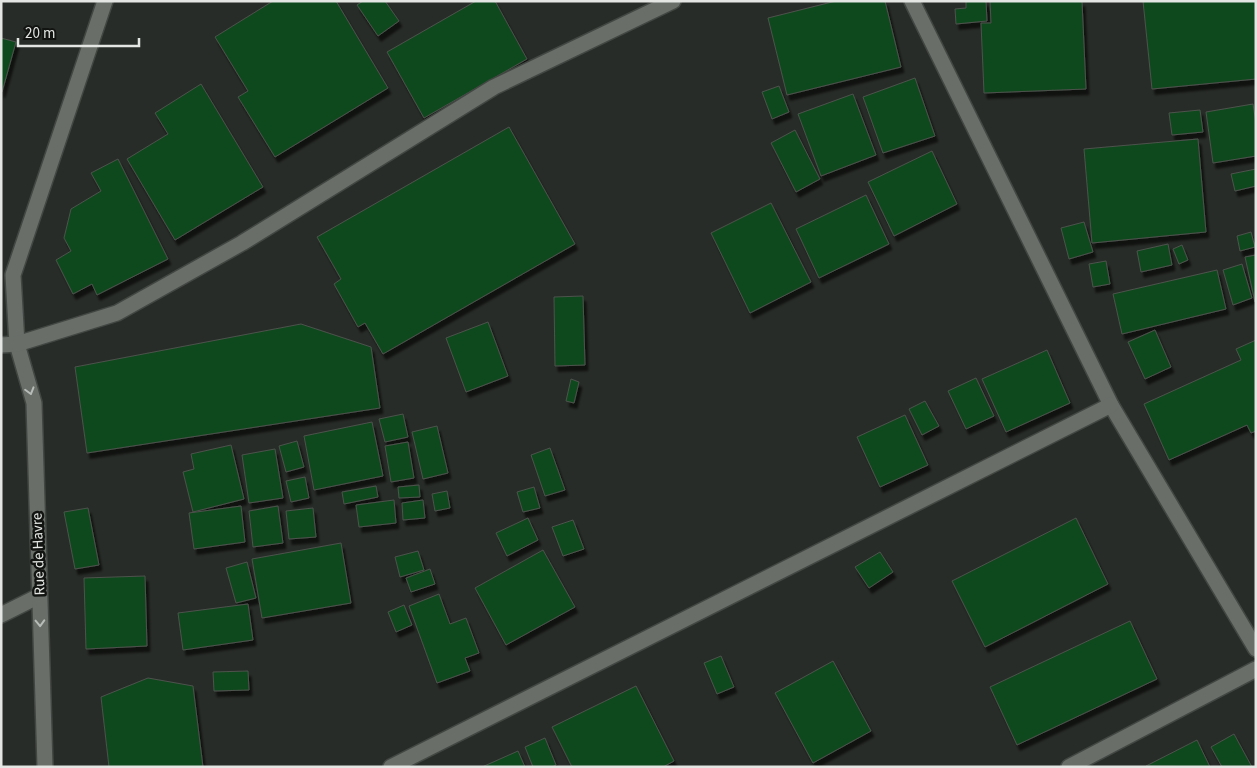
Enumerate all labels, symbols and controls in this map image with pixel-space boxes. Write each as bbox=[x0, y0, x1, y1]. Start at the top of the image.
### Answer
scale bar bbox=[18, 15, 139, 47]
text: 20 m bbox=[25, 23, 55, 44]
one-way arrow bbox=[25, 386, 35, 395]
street label: Rue de Havre bbox=[27, 512, 50, 596]
one-way arrow bbox=[35, 620, 45, 627]

